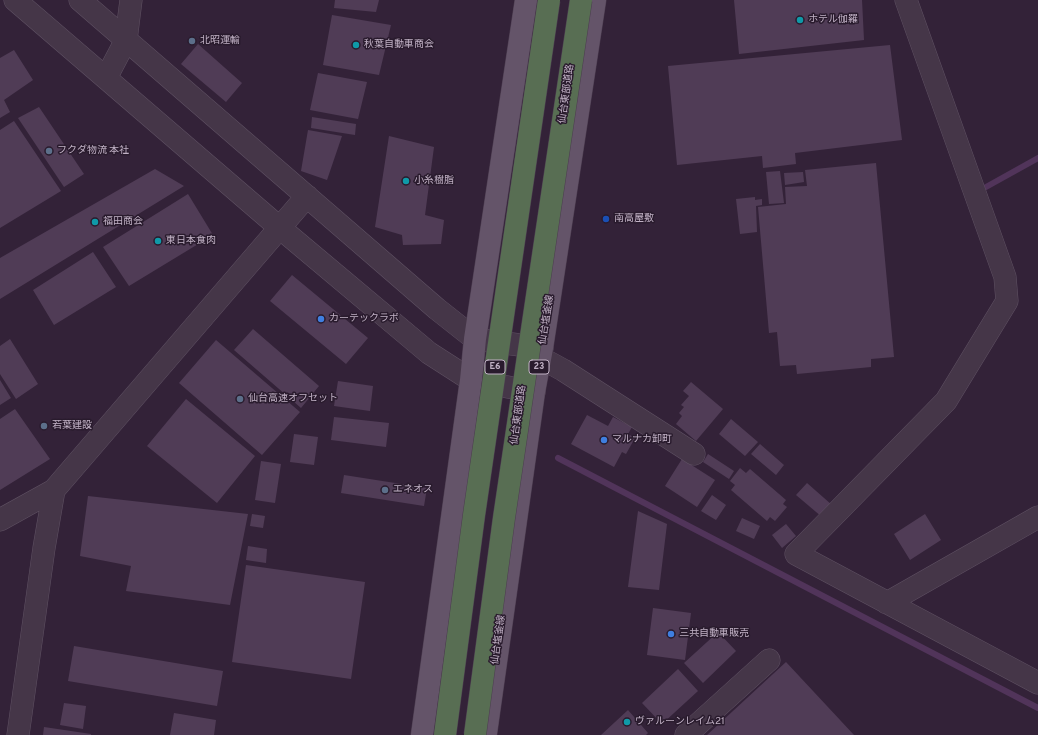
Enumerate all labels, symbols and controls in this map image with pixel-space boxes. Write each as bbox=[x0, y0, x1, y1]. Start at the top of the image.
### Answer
place label: ホテル伽羅 bbox=[808, 14, 858, 26]
marker: ホテル伽羅 bbox=[795, 15, 805, 25]
place label: 北昭運輸 bbox=[200, 35, 240, 47]
marker: 北昭運輸 bbox=[187, 36, 197, 46]
place label: 秋葉自動車商会 bbox=[364, 39, 434, 51]
marker: 秋葉自動車商会 bbox=[351, 40, 361, 50]
street label: 仙台東部道路 bbox=[557, 63, 577, 125]
place label: フクダ物流 本社 bbox=[57, 145, 129, 157]
marker: フクダ物流 本社 bbox=[44, 146, 54, 156]
place label: 小糸樹脂 bbox=[414, 175, 454, 187]
marker: 小糸樹脂 bbox=[401, 176, 411, 186]
place label: 南高屋敷 bbox=[614, 213, 654, 225]
marker: 南高屋敷 bbox=[601, 214, 611, 224]
place label: 福田商会 bbox=[103, 216, 143, 228]
marker: 福田商会 bbox=[90, 217, 100, 227]
place label: 東日本食肉 bbox=[166, 235, 216, 247]
marker: 東日本食肉 bbox=[153, 236, 163, 246]
street label: 仙台塩釜線 bbox=[537, 294, 557, 346]
place label: カーテックラボ bbox=[329, 313, 399, 325]
marker: カーテックラボ bbox=[316, 314, 326, 324]
road number: E6 bbox=[485, 360, 505, 374]
road number: 23 bbox=[529, 360, 549, 374]
street label: 仙台東部道路 bbox=[509, 384, 529, 446]
place label: 仙台高速オフセット bbox=[248, 393, 338, 405]
marker: 仙台高速オフセット bbox=[235, 394, 245, 404]
place label: 若葉建設 bbox=[52, 420, 92, 432]
marker: 若葉建設 bbox=[39, 421, 49, 431]
place label: マルナカ卸町 bbox=[612, 434, 672, 446]
marker: マルナカ卸町 bbox=[599, 435, 609, 445]
place label: エネオス bbox=[393, 484, 433, 496]
marker: エネオス bbox=[380, 485, 390, 495]
street label: 仙台塩釜線 bbox=[490, 614, 508, 666]
place label: 三共自動車販売 bbox=[679, 628, 749, 640]
marker: 三共自動車販売 bbox=[666, 629, 676, 639]
place label: ヴァルーンレイム21 bbox=[635, 716, 725, 728]
marker: ヴァルーンレイム21 bbox=[622, 717, 632, 727]

